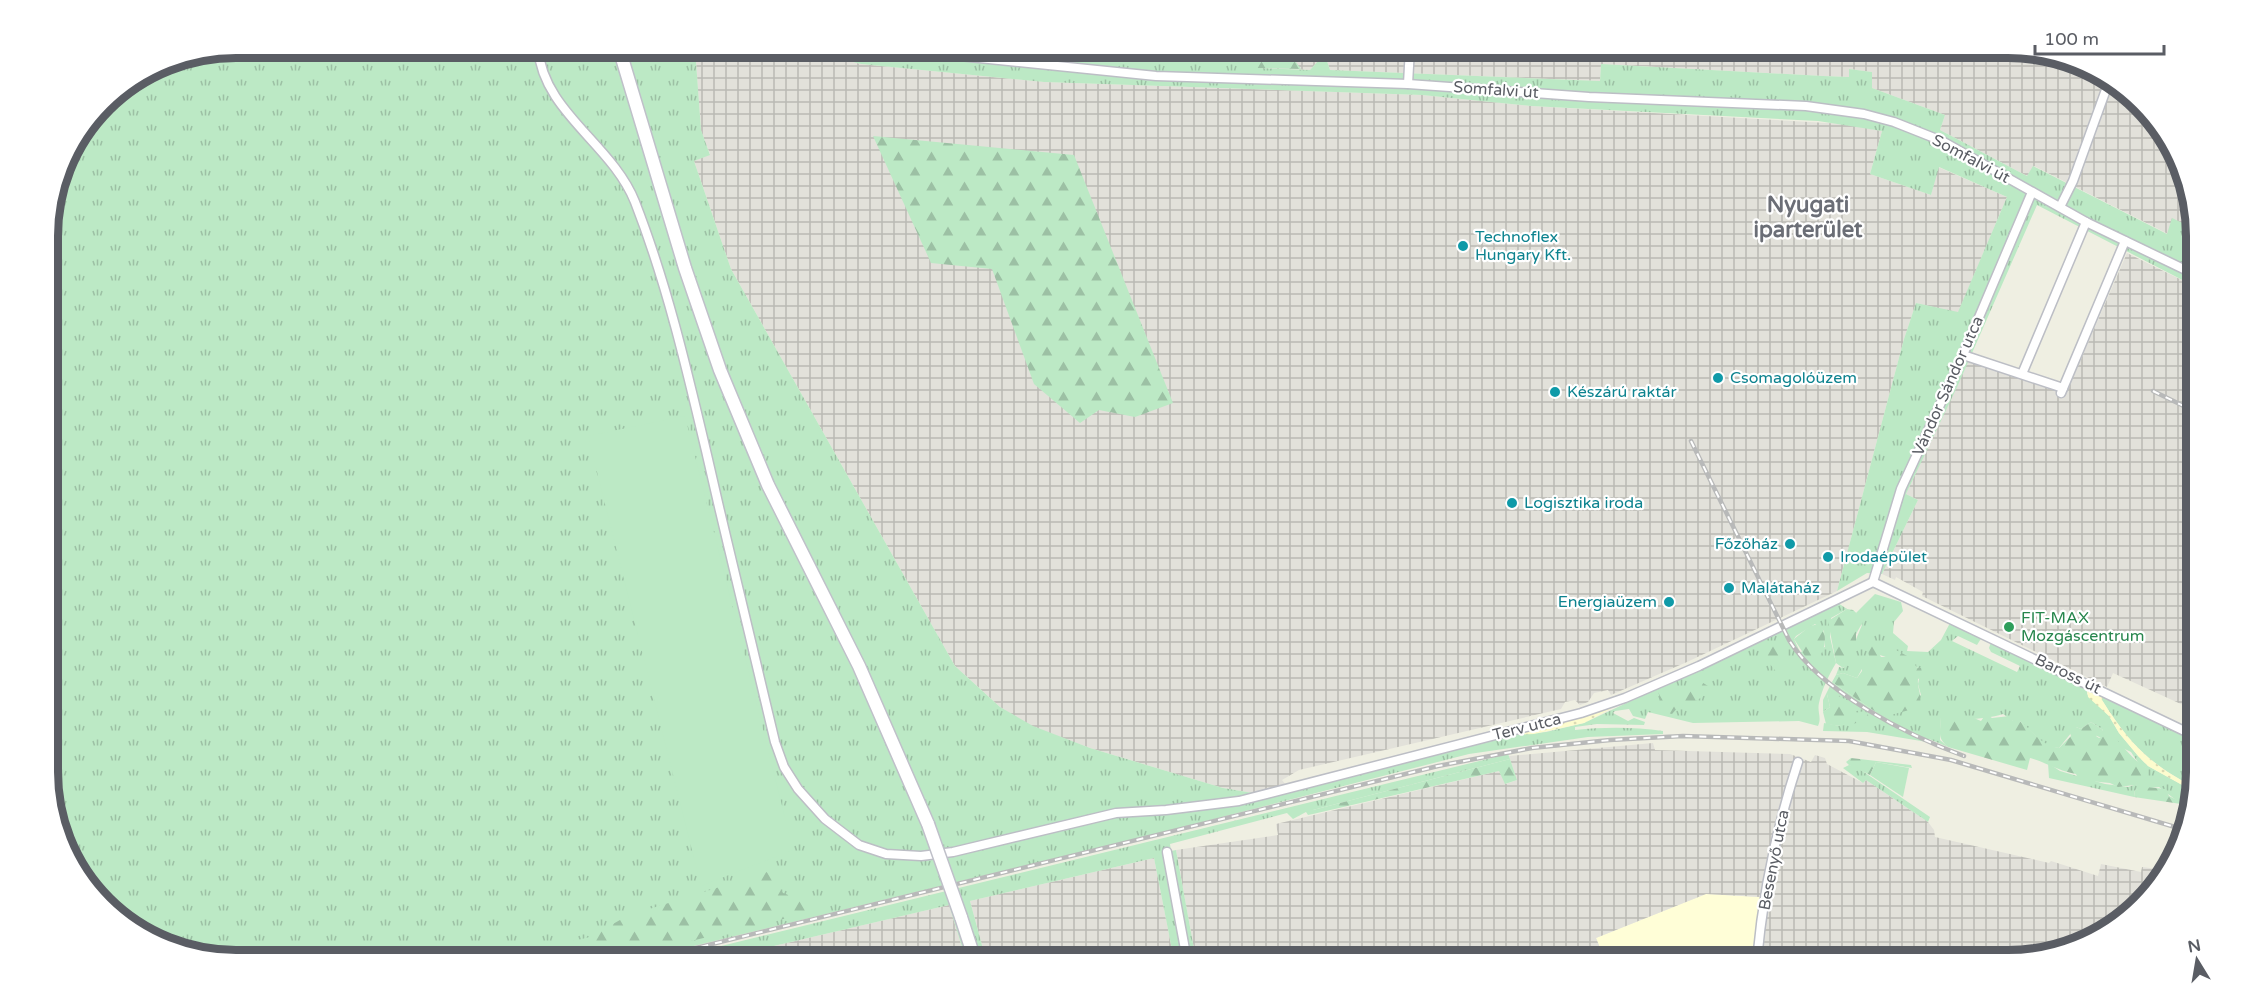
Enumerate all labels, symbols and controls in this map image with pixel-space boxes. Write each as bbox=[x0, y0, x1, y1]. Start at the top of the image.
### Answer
scale bar bbox=[2035, 18, 2164, 56]
text: 100 m bbox=[2044, 28, 2099, 50]
street label: Somfalvi út bbox=[1453, 77, 1539, 103]
street label: Somfalvi út bbox=[1929, 130, 2013, 188]
district label: Nyugati iparterület bbox=[1753, 192, 1863, 243]
place label: Technoflex Hungary Kft. bbox=[1475, 227, 1571, 265]
marker: Technoflex Hungary Kft. bbox=[1456, 239, 1470, 253]
street label: Vándor Sándor utca bbox=[1908, 313, 1988, 459]
place label: Csomagolóüzem bbox=[1730, 368, 1857, 388]
marker: Csomagolóüzem bbox=[1711, 371, 1725, 385]
place label: Készárú raktár bbox=[1567, 382, 1677, 402]
marker: Készárú raktár bbox=[1548, 385, 1562, 399]
place label: Logisztika iroda bbox=[1524, 493, 1643, 513]
marker: Logisztika iroda bbox=[1505, 496, 1519, 510]
place label: Főzőház bbox=[1715, 534, 1778, 554]
marker: Főzőház bbox=[1783, 537, 1797, 551]
place label: Irodaépület bbox=[1840, 547, 1927, 567]
marker: Irodaépület bbox=[1821, 550, 1835, 564]
place label: Malátaház bbox=[1741, 578, 1820, 598]
marker: Malátaház bbox=[1722, 581, 1736, 595]
place label: Energiaüzem bbox=[1558, 592, 1657, 612]
marker: Energiaüzem bbox=[1662, 595, 1676, 609]
place label: FIT-MAX Mozgáscentrum bbox=[2021, 608, 2144, 646]
marker: FIT-MAX Mozgáscentrum bbox=[2002, 620, 2016, 634]
street label: Baross út bbox=[2032, 649, 2104, 699]
street label: Terv utca bbox=[1491, 709, 1563, 745]
street label: Besenyő utca bbox=[1754, 808, 1794, 912]
north arrow bbox=[2167, 930, 2227, 990]
text: N bbox=[2186, 935, 2203, 957]

